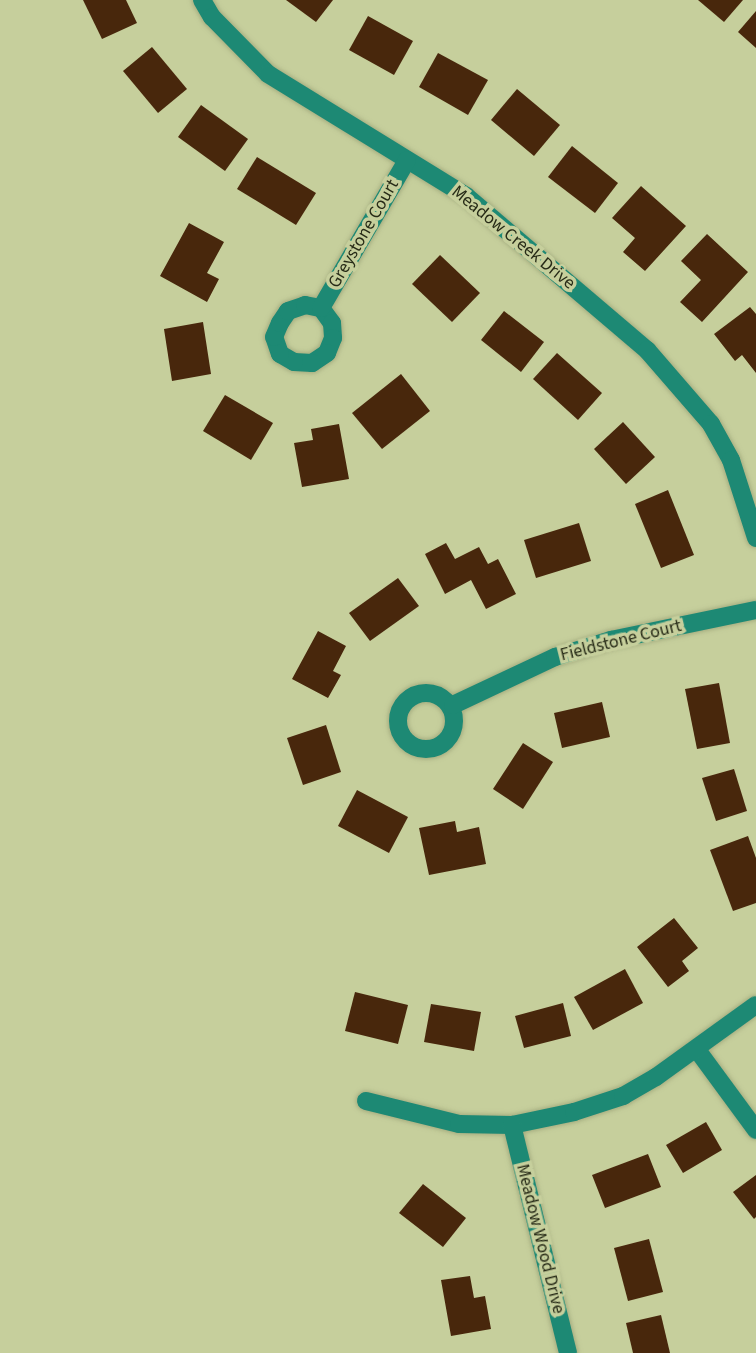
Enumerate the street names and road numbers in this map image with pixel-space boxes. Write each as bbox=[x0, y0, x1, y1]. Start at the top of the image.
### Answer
street label: Greystone Court bbox=[324, 176, 404, 292]
street label: Meadow Creek Drive bbox=[447, 182, 579, 294]
street label: Fieldstone Court bbox=[558, 616, 684, 666]
street label: Meadow Wood Drive bbox=[511, 1162, 569, 1316]

